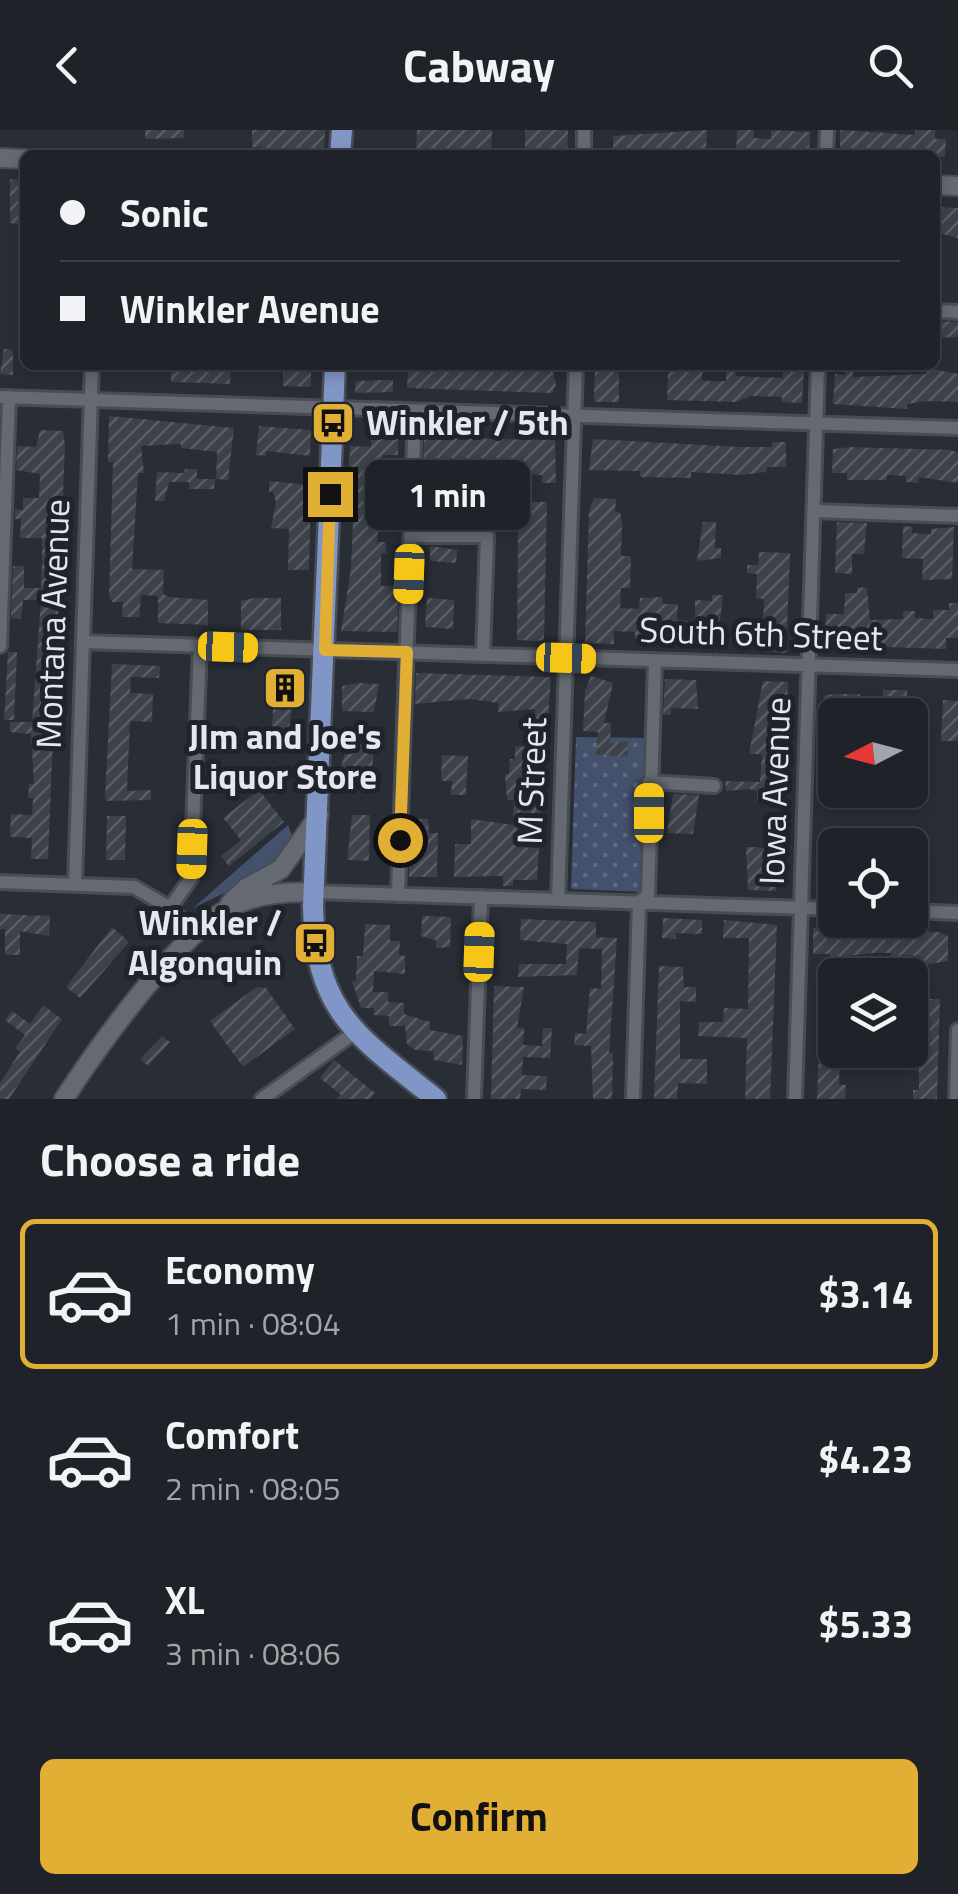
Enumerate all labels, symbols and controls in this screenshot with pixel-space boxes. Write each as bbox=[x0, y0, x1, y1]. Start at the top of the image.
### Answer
text: Cabway bbox=[403, 31, 555, 99]
icon: back bbox=[40, 38, 95, 93]
icon: search bbox=[863, 38, 918, 93]
text: Sonic bbox=[120, 184, 209, 242]
text: Winkler Avenue bbox=[120, 280, 380, 338]
place label: Winkler / 5th bbox=[366, 395, 569, 449]
bus stop icon: Winkler / 5th bbox=[310, 400, 356, 446]
callout: 1 min bbox=[365, 459, 530, 529]
text: 1 min bbox=[409, 471, 486, 519]
route end bbox=[308, 472, 353, 517]
street label: Montana Avenue bbox=[21, 498, 83, 750]
car bbox=[393, 543, 425, 605]
street label: South 6th Street bbox=[638, 602, 884, 664]
car bbox=[197, 631, 259, 663]
car bbox=[535, 642, 597, 674]
building icon: JIm and Joe's Liquor Store bbox=[262, 665, 308, 711]
street label: Iowa Avenue bbox=[744, 696, 804, 886]
north arrow bbox=[818, 698, 928, 808]
map controls bbox=[818, 698, 928, 1068]
place label: JIm and Joe's Liquor Store bbox=[188, 709, 382, 803]
street label: M Street bbox=[502, 716, 560, 846]
car bbox=[634, 783, 664, 843]
car bbox=[176, 818, 208, 880]
route start bbox=[378, 818, 423, 863]
button: locate bbox=[818, 828, 928, 938]
place label: Winkler / Algonquin bbox=[128, 895, 282, 989]
bus stop icon: Winkler / Algonquin bbox=[292, 920, 338, 966]
car bbox=[463, 921, 495, 983]
button: layers bbox=[818, 958, 928, 1068]
text: Choose a ride bbox=[40, 1125, 300, 1193]
text: Economy bbox=[165, 1241, 315, 1299]
icon: car bbox=[45, 1249, 135, 1339]
text: $3.14 bbox=[818, 1265, 913, 1323]
text: 1 min · 08:04 bbox=[165, 1299, 341, 1347]
text: Comfort bbox=[165, 1406, 299, 1464]
icon: car bbox=[45, 1414, 135, 1504]
text: $4.23 bbox=[818, 1430, 913, 1488]
text: 2 min · 08:05 bbox=[165, 1464, 341, 1512]
text: XL bbox=[165, 1571, 205, 1629]
icon: car bbox=[45, 1579, 135, 1669]
text: $5.33 bbox=[818, 1595, 913, 1653]
text: 3 min · 08:06 bbox=[165, 1629, 341, 1677]
button: Confirm bbox=[40, 1759, 918, 1874]

